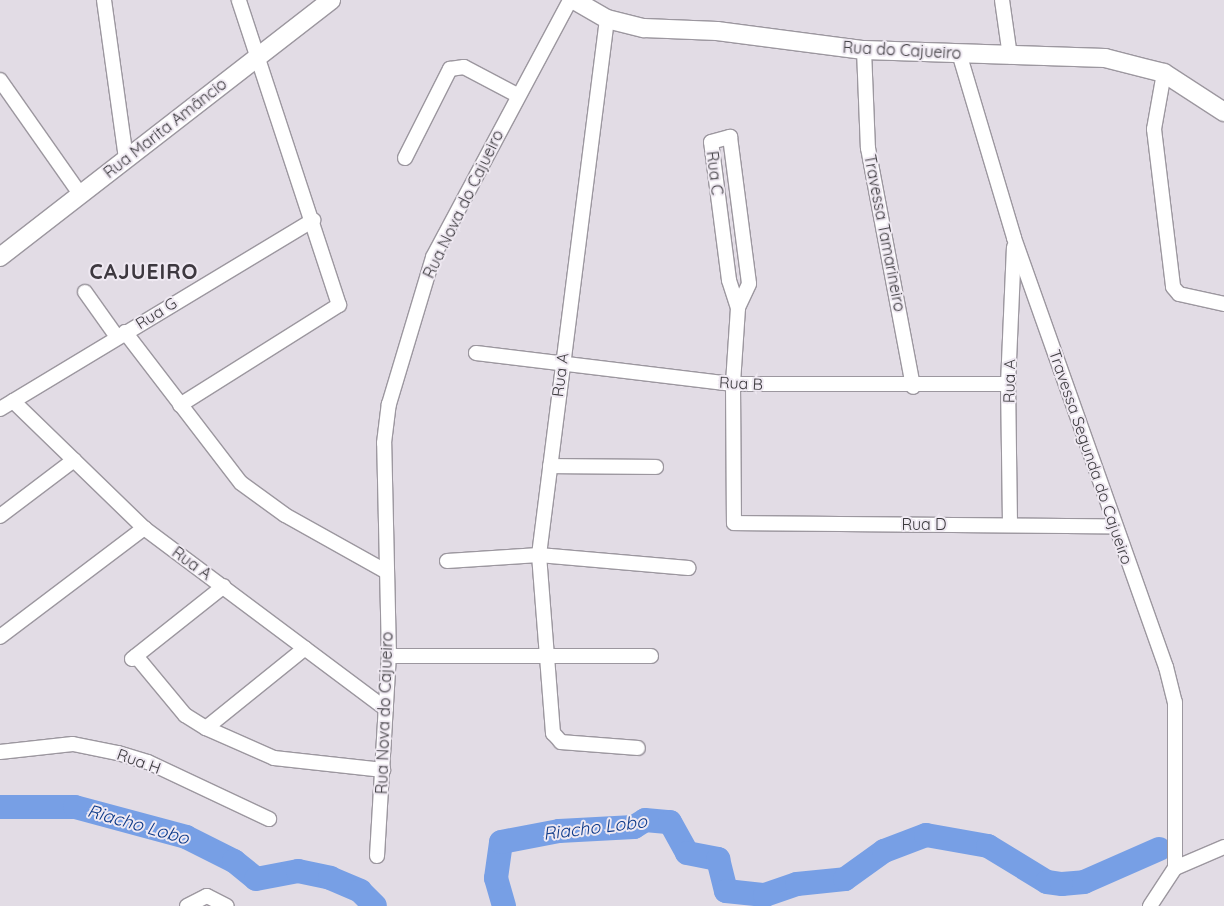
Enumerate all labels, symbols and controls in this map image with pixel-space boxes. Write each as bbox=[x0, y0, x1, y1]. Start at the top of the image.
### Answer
street label: Rua do Cajueiro bbox=[842, 37, 962, 63]
street label: Rua Marita Amâncio bbox=[100, 74, 230, 182]
street label: Rua Nova do Cajueiro bbox=[419, 127, 507, 281]
street label: Rua C bbox=[703, 150, 727, 196]
street label: Travessa Tamarineiro bbox=[860, 153, 910, 313]
district label: CAJUEIRO bbox=[89, 258, 199, 284]
street label: Rua G bbox=[132, 293, 180, 333]
street label: Travessa Segunda do Cajueiro bbox=[1045, 347, 1137, 567]
street label: Rua A bbox=[548, 352, 572, 398]
street label: Rua A bbox=[999, 359, 1019, 403]
street label: Rua B bbox=[718, 372, 764, 394]
street label: Rua D bbox=[901, 514, 947, 534]
street label: Rua A bbox=[169, 542, 215, 584]
street label: Rua Nova do Cajueiro bbox=[372, 631, 396, 795]
street label: Rua H bbox=[114, 744, 164, 778]
water label: Riacho Lobo bbox=[85, 800, 191, 850]
water label: Riacho Lobo bbox=[542, 811, 648, 845]

